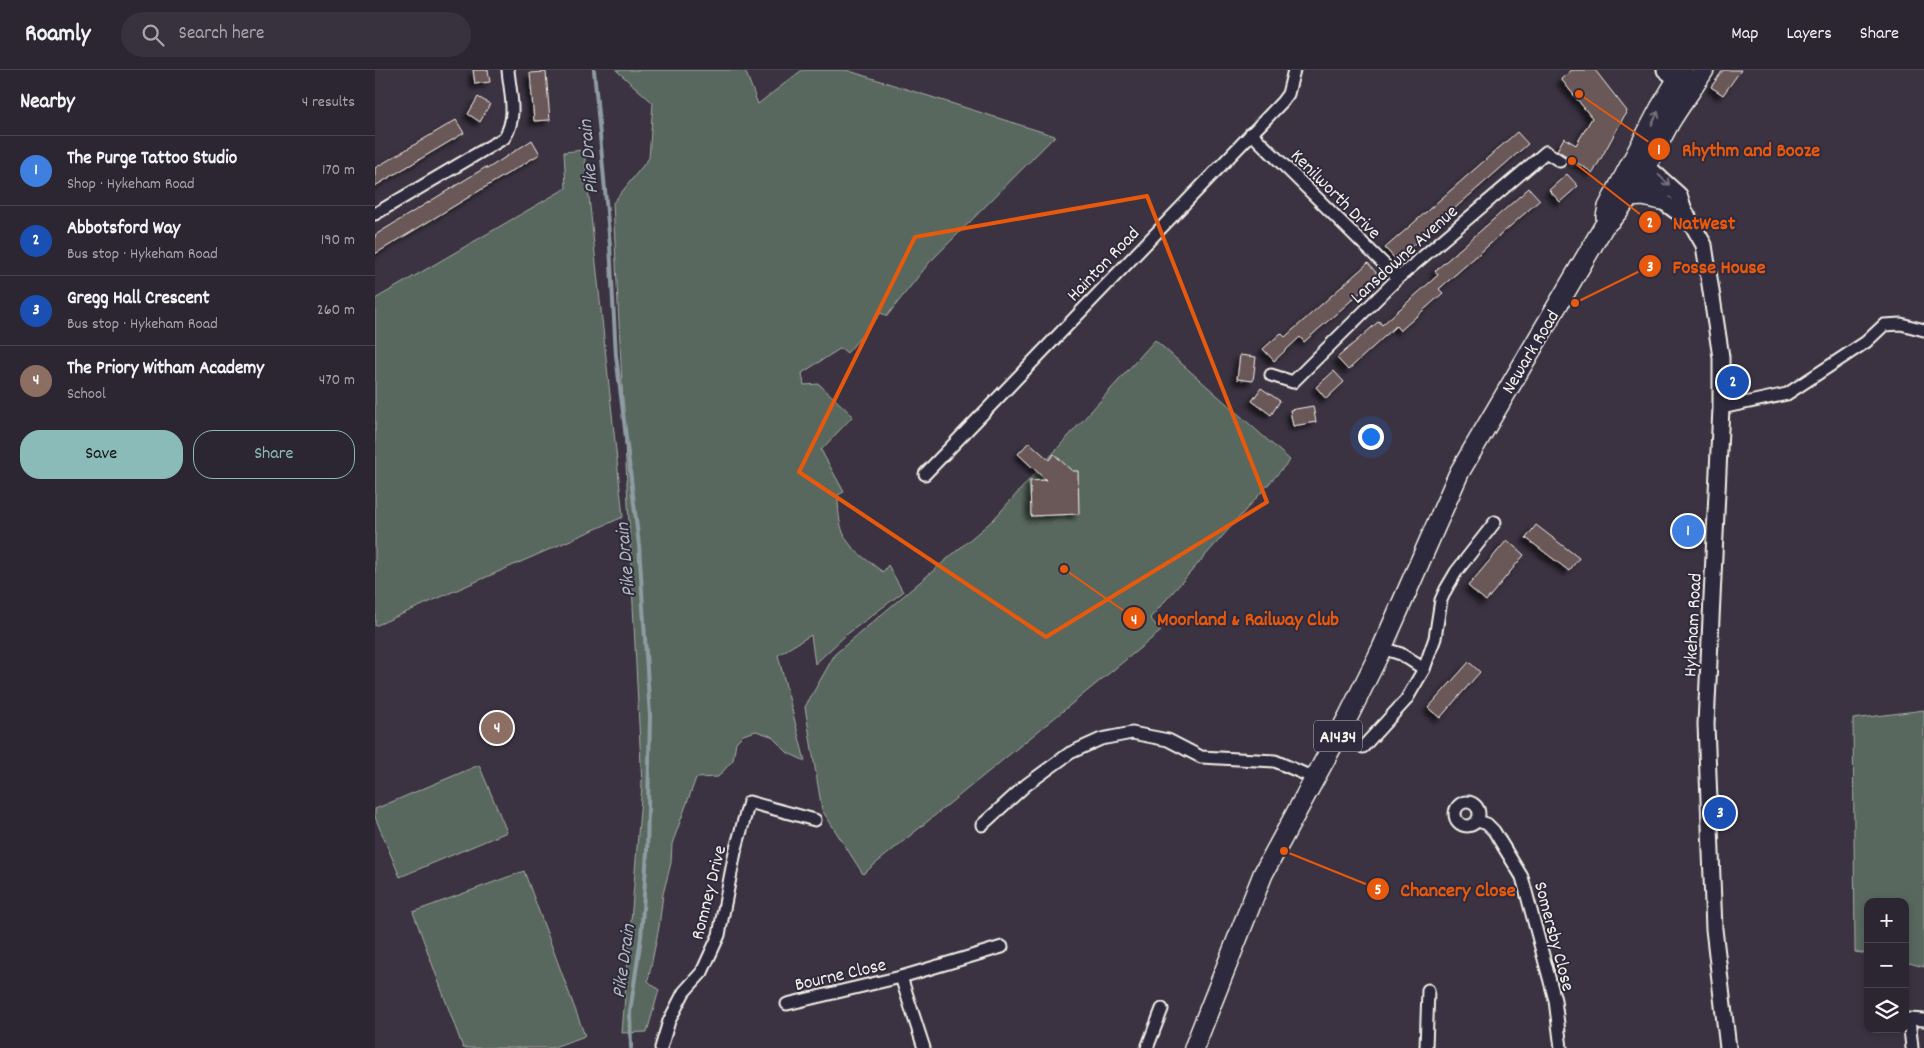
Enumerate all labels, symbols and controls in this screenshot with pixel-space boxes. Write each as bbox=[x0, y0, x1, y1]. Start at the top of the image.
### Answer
search box bbox=[121, 12, 471, 57]
text: Roamly bbox=[25, 18, 91, 52]
icon: search bbox=[139, 21, 167, 49]
text: Search here bbox=[179, 21, 264, 48]
text: Map bbox=[1731, 22, 1758, 47]
text: Layers bbox=[1786, 22, 1832, 47]
text: Share bbox=[1860, 22, 1899, 47]
text: Nearby bbox=[20, 88, 75, 118]
text: 4 results bbox=[302, 91, 355, 114]
one-way arrow bbox=[1651, 110, 1661, 125]
water label: Pike Drain bbox=[573, 118, 607, 195]
callout: Rhythm and Booze bbox=[1647, 131, 1830, 166]
text: Rhythm and Booze bbox=[1682, 138, 1820, 166]
text: 1 bbox=[1657, 140, 1661, 162]
street label: Kenilworth Drive bbox=[1283, 144, 1386, 247]
text: The Purge Tattoo Studio bbox=[67, 146, 237, 173]
text: 1 bbox=[34, 159, 38, 182]
text: 170 m bbox=[322, 159, 355, 182]
text: Shop · Hykeham Road bbox=[67, 173, 195, 196]
one-way arrow bbox=[1658, 174, 1671, 186]
street label: Lansdowne Avenue bbox=[1346, 200, 1465, 311]
callout: NatWest bbox=[1637, 204, 1745, 239]
text: NatWest bbox=[1673, 211, 1736, 239]
text: 2 bbox=[1647, 213, 1653, 235]
text: Abbotsford Way bbox=[67, 216, 180, 243]
street label: Hainton Road bbox=[1062, 222, 1147, 309]
text: 2 bbox=[33, 229, 40, 252]
text: 190 m bbox=[321, 229, 355, 252]
text: Bus stop · Hykeham Road bbox=[67, 243, 218, 266]
callout: Fosse House bbox=[1637, 248, 1776, 283]
text: Fosse House bbox=[1672, 255, 1766, 283]
text: 3 bbox=[1647, 257, 1654, 279]
text: Gregg Hall Crescent bbox=[67, 286, 210, 313]
text: 3 bbox=[32, 299, 40, 322]
text: 260 m bbox=[317, 299, 355, 322]
street label: Newark Road bbox=[1496, 306, 1568, 400]
text: Bus stop · Hykeham Road bbox=[67, 313, 218, 336]
text: The Priory Witham Academy bbox=[67, 356, 264, 383]
pin: 2 bbox=[1717, 363, 1749, 401]
text: 4 bbox=[33, 369, 39, 392]
text: 470 m bbox=[319, 369, 355, 392]
text: School bbox=[67, 383, 106, 406]
your location bbox=[1358, 424, 1384, 450]
button: Save bbox=[20, 430, 183, 479]
button: Share bbox=[193, 430, 355, 479]
pin: 1 bbox=[1672, 512, 1704, 550]
water label: Pike Drain bbox=[610, 521, 644, 598]
street label: Hykeham Road bbox=[1678, 572, 1711, 678]
callout: Moorland & Railway Club bbox=[1122, 601, 1349, 636]
text: Moorland & Railway Club bbox=[1157, 607, 1339, 635]
text: 4 bbox=[1131, 610, 1137, 632]
pin: 4 bbox=[481, 709, 513, 747]
road number: A1434 bbox=[1314, 720, 1362, 751]
pin: 3 bbox=[1704, 794, 1736, 832]
street label: Romney Drive bbox=[686, 843, 735, 943]
callout: Chancery Close bbox=[1366, 871, 1526, 906]
text: Chancery Close bbox=[1400, 878, 1516, 906]
street label: Somersby Close bbox=[1525, 879, 1580, 995]
text: 5 bbox=[1375, 880, 1382, 902]
map controls bbox=[1864, 898, 1909, 1033]
button: + bbox=[1864, 898, 1909, 943]
water label: Pike Drain bbox=[606, 922, 644, 1000]
button: − bbox=[1864, 943, 1909, 988]
street label: Bourne Close bbox=[792, 953, 889, 1000]
button: layers bbox=[1864, 988, 1909, 1033]

